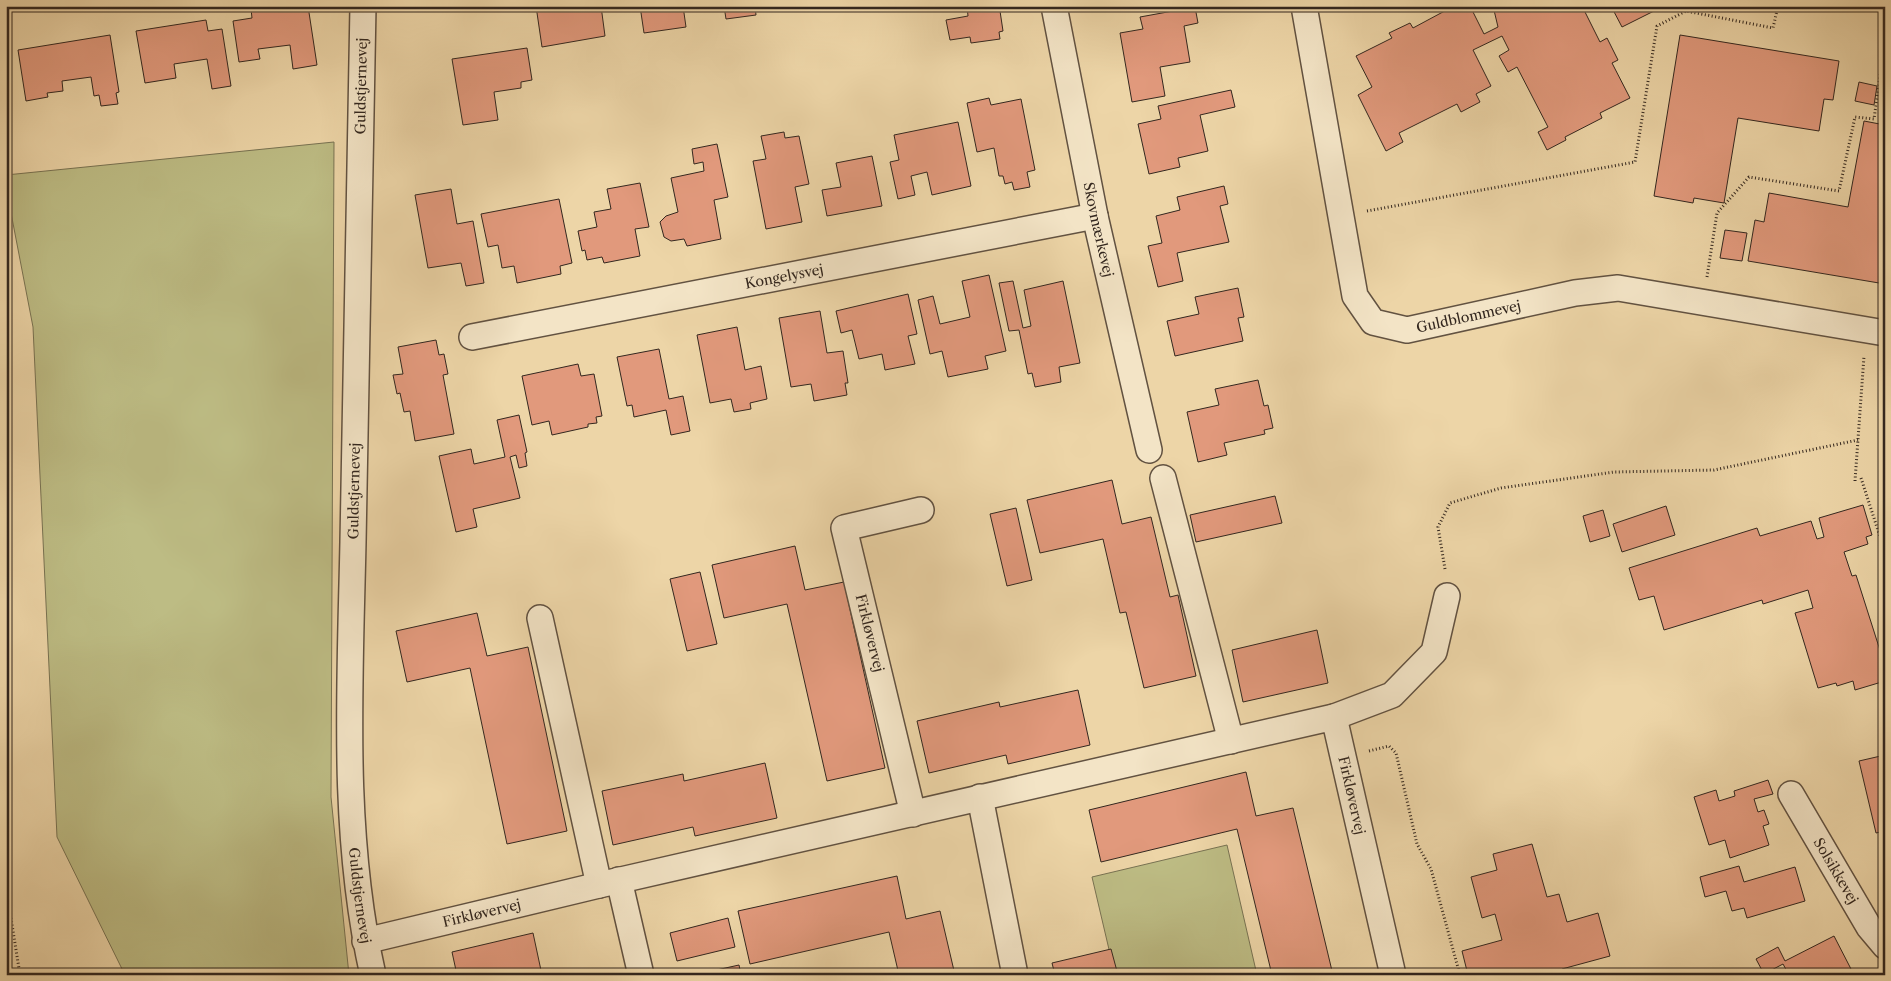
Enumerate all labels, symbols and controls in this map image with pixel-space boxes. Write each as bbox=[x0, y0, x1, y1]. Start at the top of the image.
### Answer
street label: Guldstjernevej bbox=[351, 38, 371, 134]
street label: Skovmærkevej bbox=[1080, 181, 1118, 279]
street label: Kongelysvej bbox=[743, 260, 825, 293]
street label: Guldblommevej bbox=[1415, 296, 1522, 337]
street label: Guldstjernevej bbox=[344, 443, 364, 539]
street label: Firkløvervej bbox=[852, 592, 888, 674]
street label: Firkløvervej bbox=[1334, 754, 1370, 836]
street label: Solsikkevej bbox=[1810, 834, 1862, 907]
street label: Guldstjernevej bbox=[345, 847, 375, 945]
street label: Firkløvervej bbox=[441, 895, 523, 931]

